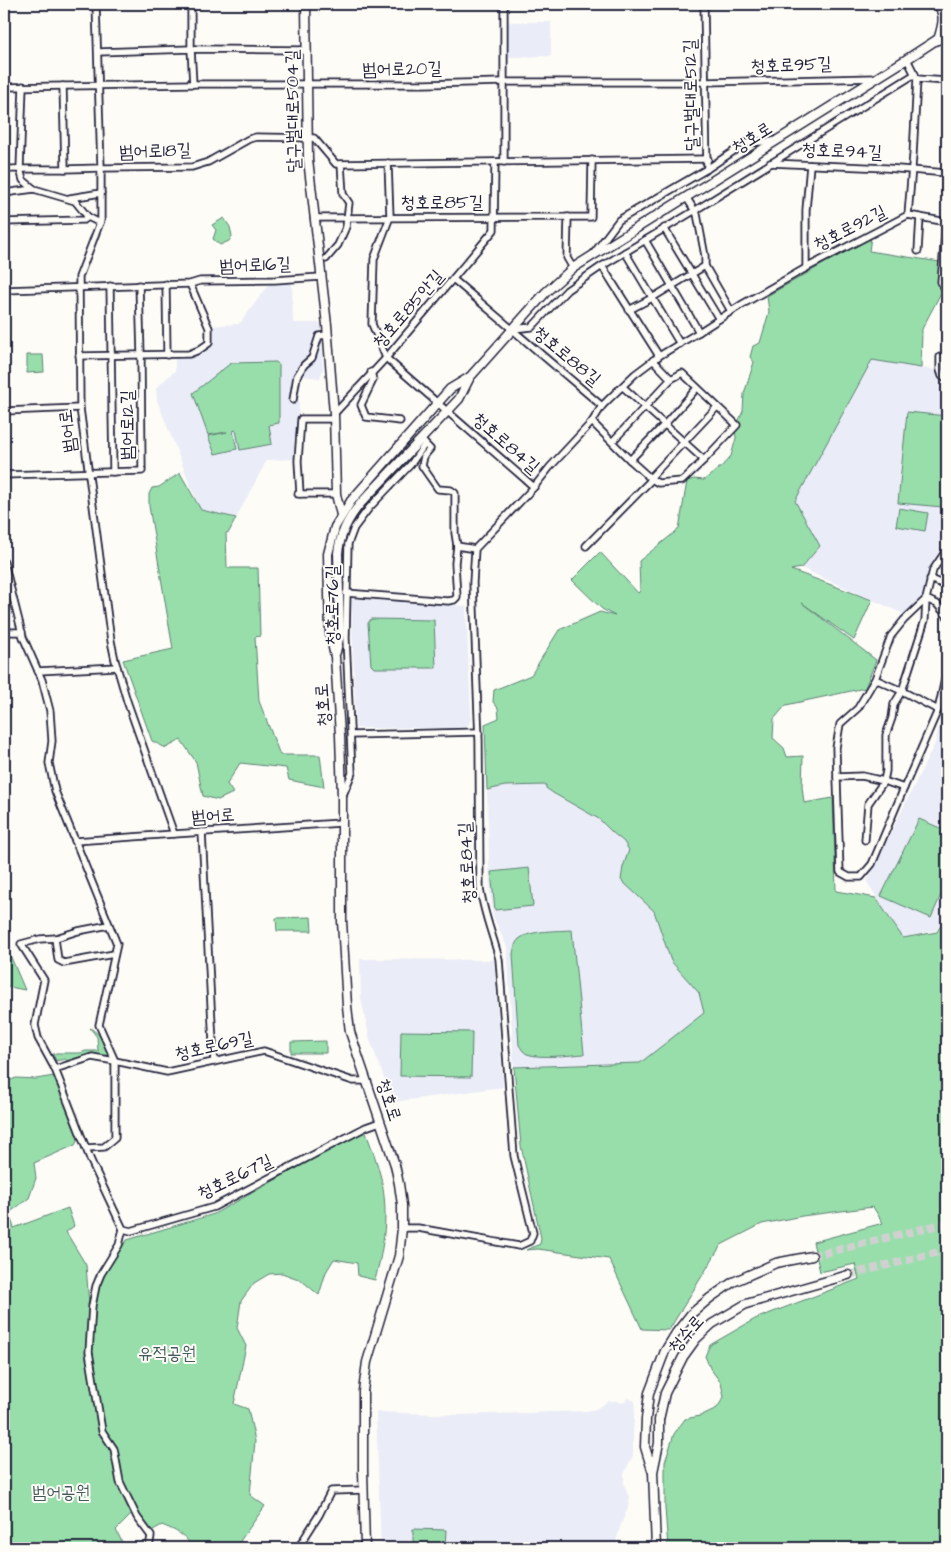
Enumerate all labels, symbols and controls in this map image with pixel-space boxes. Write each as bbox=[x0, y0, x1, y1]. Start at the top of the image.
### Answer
street label: 달구벌대로512길 bbox=[678, 38, 704, 151]
street label: 달구벌대로504길 bbox=[279, 49, 307, 173]
street label: 청호로95길 bbox=[750, 51, 832, 79]
street label: 범어로20길 bbox=[362, 56, 443, 82]
street label: 청호로 bbox=[727, 116, 777, 160]
street label: 범어로18길 bbox=[119, 137, 192, 165]
street label: 청호로94길 bbox=[801, 137, 883, 165]
street label: 청호로85길 bbox=[401, 190, 484, 215]
street label: 청호로92길 bbox=[809, 199, 891, 257]
street label: 범어로16길 bbox=[219, 251, 292, 279]
street label: 청호로85안길 bbox=[367, 264, 450, 354]
street label: 청호로88길 bbox=[528, 320, 607, 392]
street label: 범어로12길 bbox=[115, 389, 140, 460]
street label: 청호로84길 bbox=[467, 407, 545, 480]
street label: 범어로 bbox=[53, 408, 83, 454]
street label: 청호로76길 bbox=[320, 564, 345, 645]
street label: 청호로 bbox=[309, 682, 337, 728]
street label: 범어로 bbox=[190, 802, 236, 830]
street label: 청호로84길 bbox=[452, 821, 482, 905]
street label: 청호로69길 bbox=[173, 1025, 256, 1066]
street label: 청호로 bbox=[370, 1075, 408, 1125]
street label: 청호로67길 bbox=[193, 1148, 277, 1206]
street label: 청수로 bbox=[662, 1309, 710, 1359]
park label: 유적공원 bbox=[138, 1341, 196, 1366]
park label: 범어공원 bbox=[32, 1480, 90, 1505]

